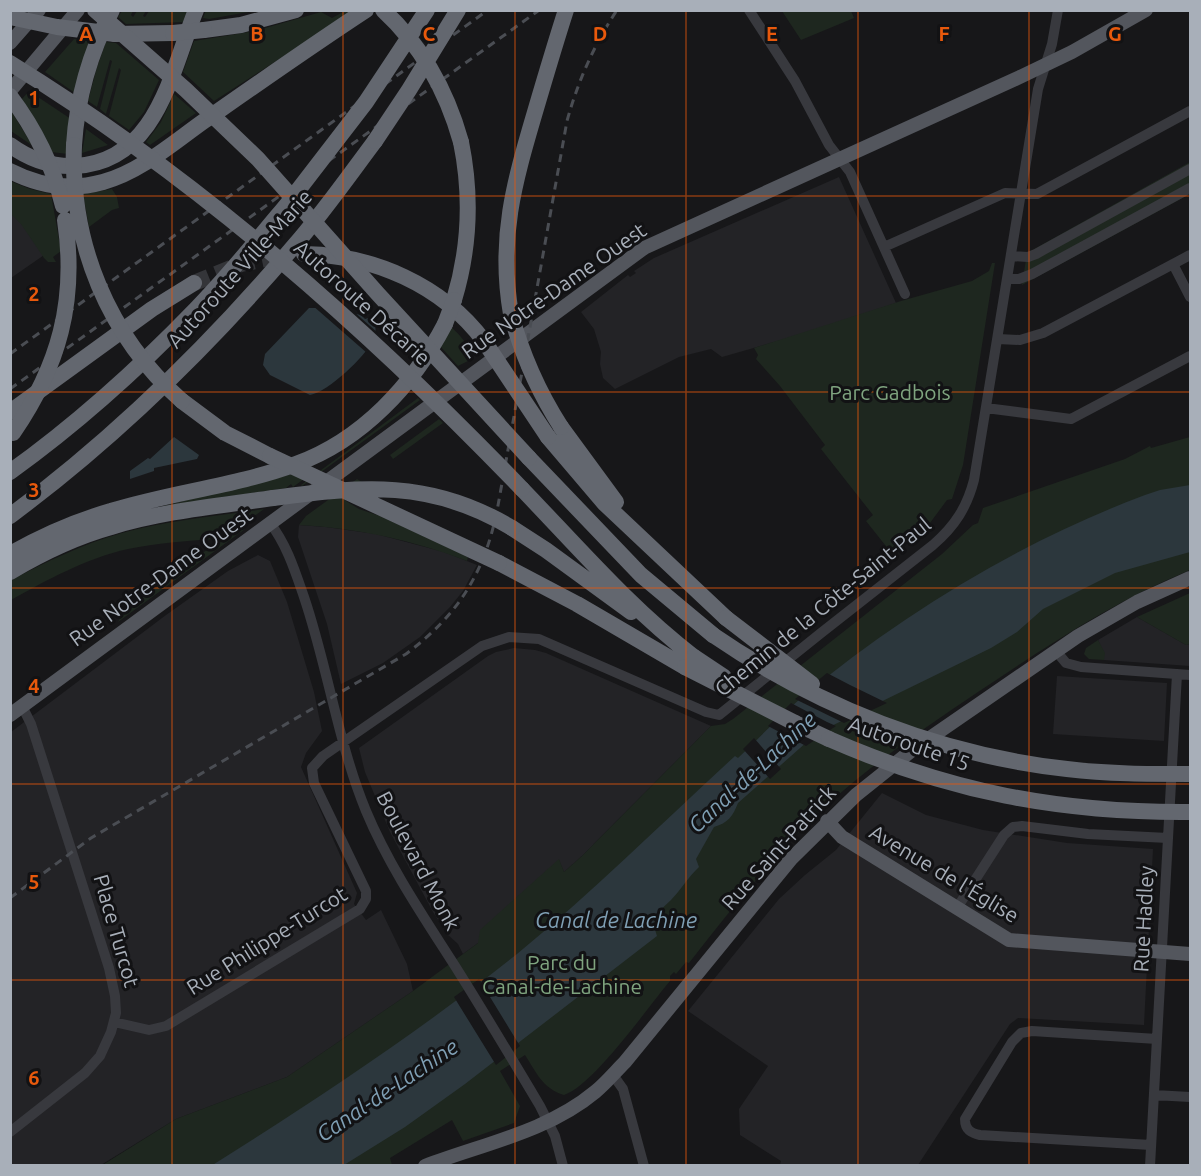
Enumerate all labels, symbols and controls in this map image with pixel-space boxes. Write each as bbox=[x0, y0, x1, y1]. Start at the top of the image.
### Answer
text: A bbox=[79, 22, 93, 45]
text: B bbox=[250, 22, 264, 45]
text: C bbox=[423, 22, 436, 45]
text: D bbox=[593, 22, 607, 45]
text: E bbox=[766, 22, 778, 45]
text: F bbox=[938, 22, 950, 45]
text: G bbox=[1108, 22, 1122, 45]
text: 1 bbox=[28, 86, 40, 109]
street label: Autoroute Ville-Marie bbox=[162, 184, 317, 352]
street label: Rue Notre-Dame Ouest bbox=[456, 217, 650, 363]
street label: Autoroute Décarie bbox=[290, 235, 436, 370]
text: 2 bbox=[28, 282, 40, 305]
park label: Parc Gadbois bbox=[829, 380, 951, 404]
text: 3 bbox=[28, 478, 40, 501]
street label: Rue Notre-Dame Ouest bbox=[64, 502, 256, 651]
street label: Chemin de la Côte-Saint-Paul bbox=[710, 512, 935, 701]
text: 4 bbox=[28, 674, 40, 697]
water label: Canal-de-Lachine bbox=[683, 706, 821, 837]
street label: Autoroute 15 bbox=[846, 711, 973, 775]
street label: Rue Saint-Patrick bbox=[716, 780, 841, 914]
street label: Boulevard Monk bbox=[372, 787, 466, 934]
street label: Avenue de l'Église bbox=[866, 819, 1023, 927]
street label: Rue Hadley bbox=[1128, 865, 1158, 973]
text: 5 bbox=[28, 870, 40, 893]
street label: Place Turcot bbox=[89, 872, 145, 990]
street label: Rue Philippe-Turcot bbox=[182, 881, 351, 999]
water label: Canal de Lachine bbox=[535, 907, 697, 932]
park label: Parc du Canal-de-Lachine bbox=[482, 950, 642, 998]
water label: Canal-de-Lachine bbox=[311, 1033, 462, 1146]
text: 6 bbox=[28, 1066, 40, 1089]

